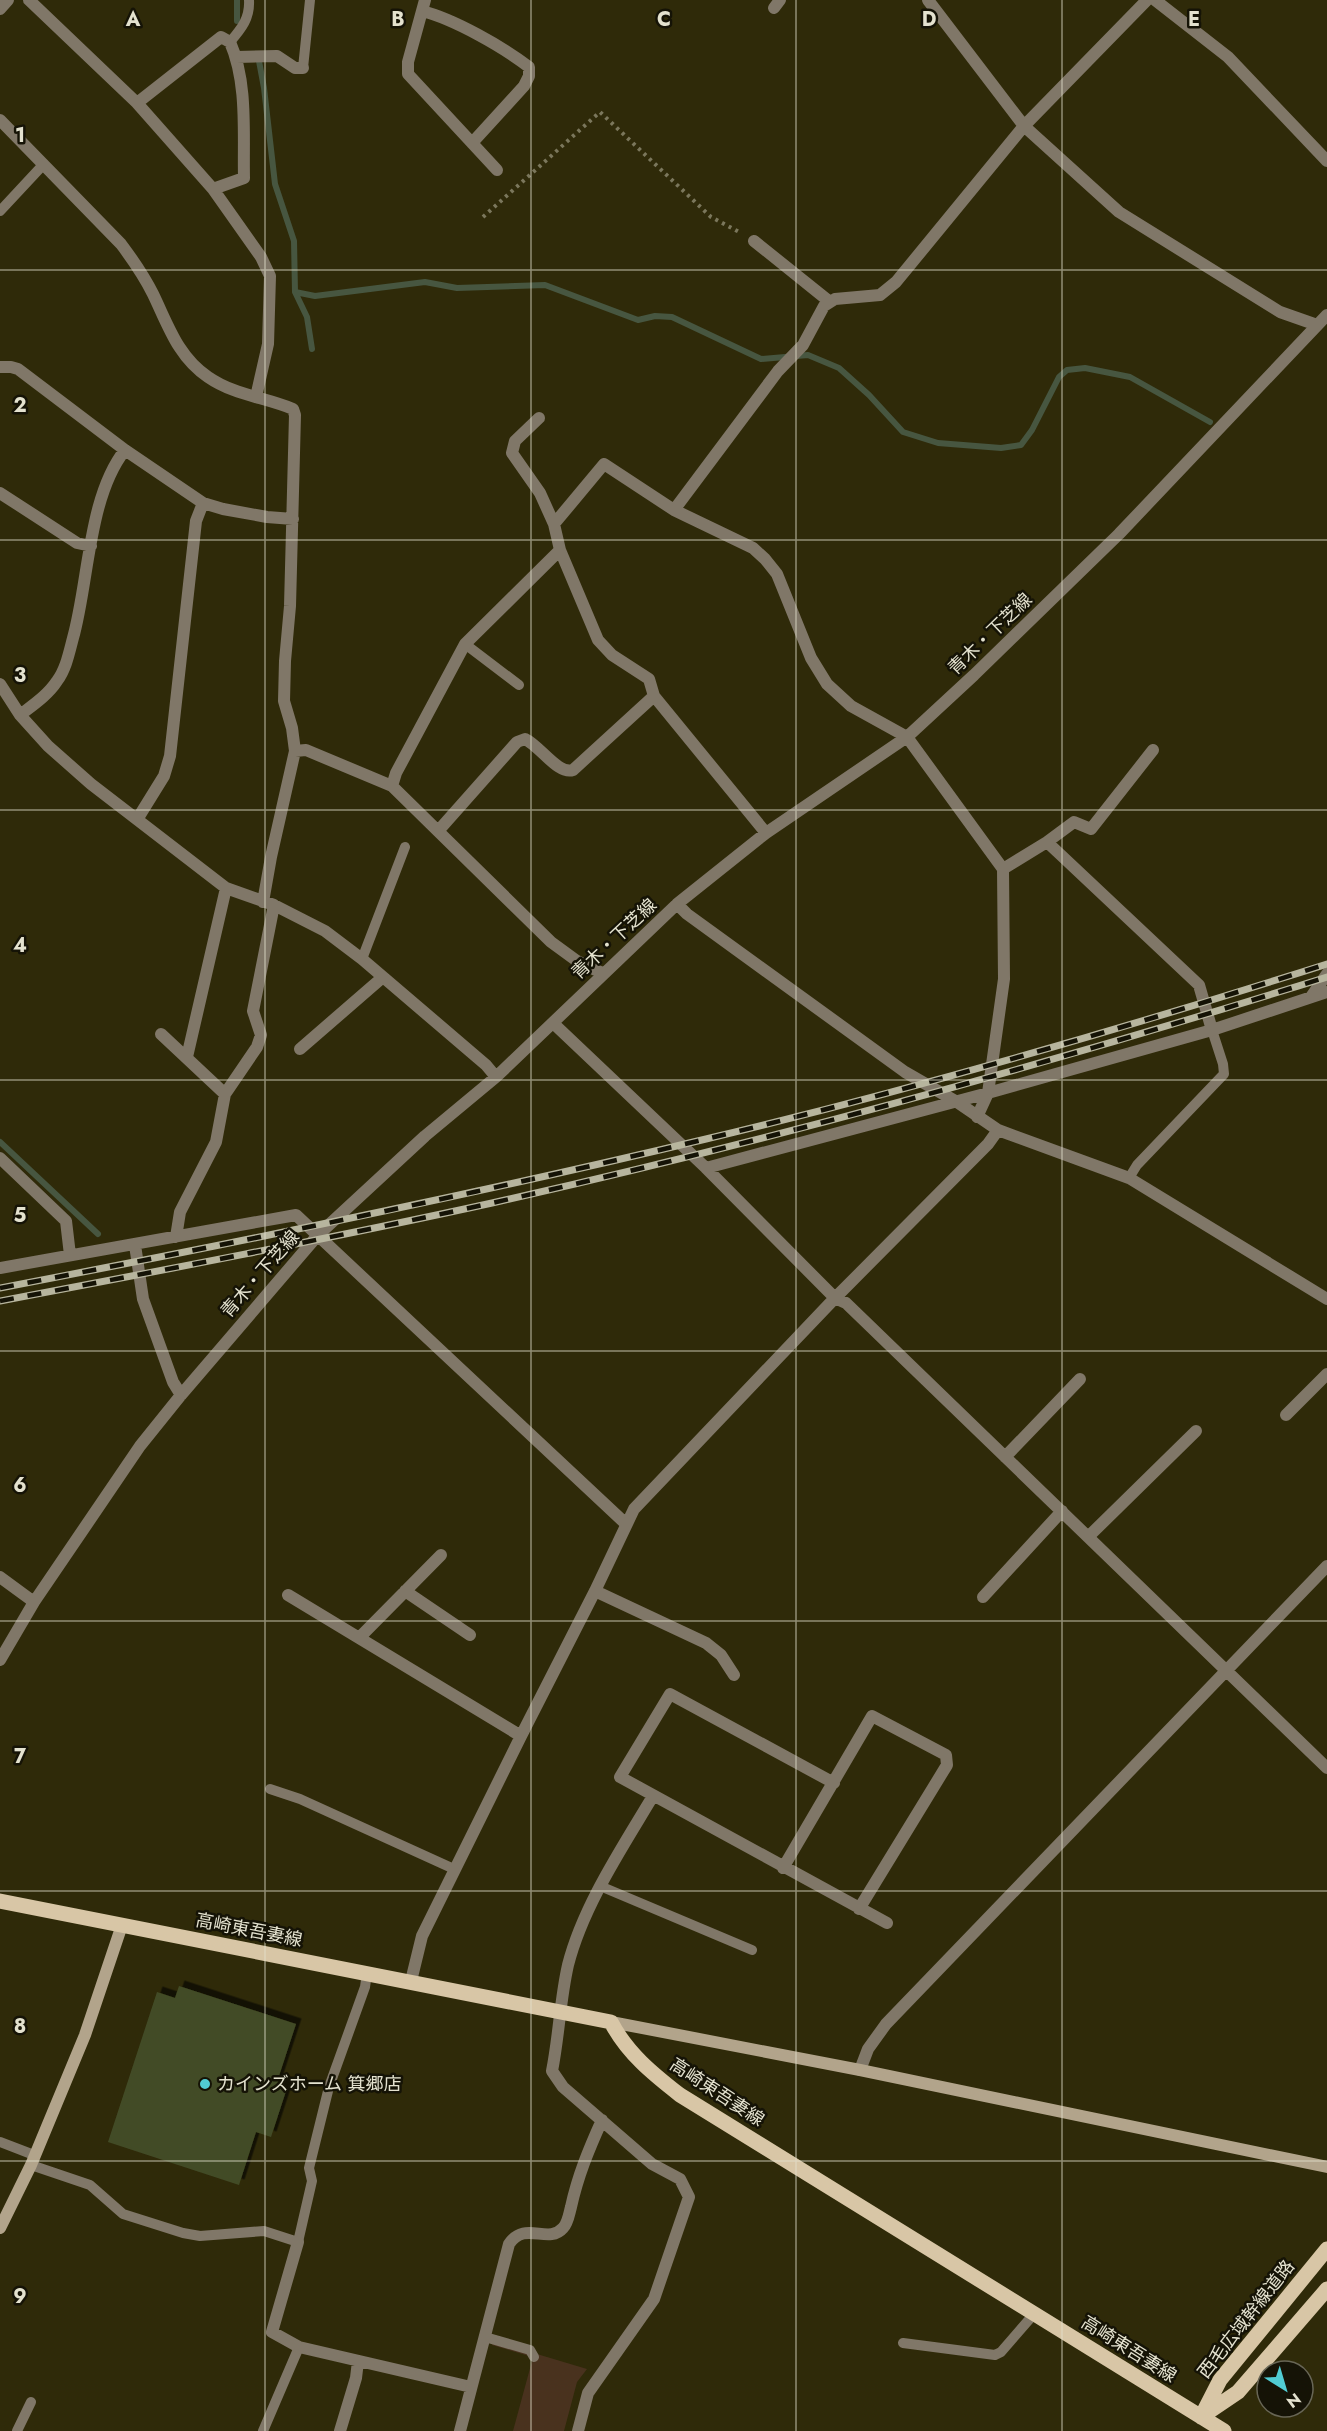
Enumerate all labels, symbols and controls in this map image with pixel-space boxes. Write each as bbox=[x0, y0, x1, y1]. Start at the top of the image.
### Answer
text: A bbox=[125, 5, 141, 34]
text: B bbox=[391, 5, 405, 34]
text: C bbox=[657, 5, 671, 34]
text: D bbox=[922, 5, 936, 34]
text: E bbox=[1188, 5, 1200, 34]
text: 1 bbox=[15, 121, 25, 150]
text: 2 bbox=[13, 391, 27, 420]
street label: 青木・下芝線 bbox=[942, 587, 1038, 681]
text: 3 bbox=[14, 661, 26, 690]
street label: 青木・下芝線 bbox=[566, 893, 662, 985]
text: 4 bbox=[13, 931, 27, 960]
text: 5 bbox=[14, 1201, 27, 1230]
street label: 青木・下芝線 bbox=[215, 1225, 305, 1323]
text: 6 bbox=[13, 1471, 27, 1500]
text: 7 bbox=[14, 1742, 27, 1771]
street label: 高崎東吾妻線 bbox=[194, 1907, 304, 1953]
text: 8 bbox=[14, 2012, 26, 2041]
street label: 高崎東吾妻線 bbox=[665, 2052, 769, 2132]
place label: カインズホーム 箕郷店 bbox=[217, 2071, 402, 2097]
marker: カインズホーム 箕郷店 bbox=[198, 2077, 212, 2091]
street label: 西毛広域幹線道路 bbox=[1191, 2254, 1301, 2384]
text: 9 bbox=[13, 2282, 27, 2311]
street label: 高崎東吾妻線 bbox=[1076, 2309, 1182, 2389]
north arrow bbox=[1255, 2359, 1315, 2419]
text: N bbox=[1282, 2388, 1306, 2414]

